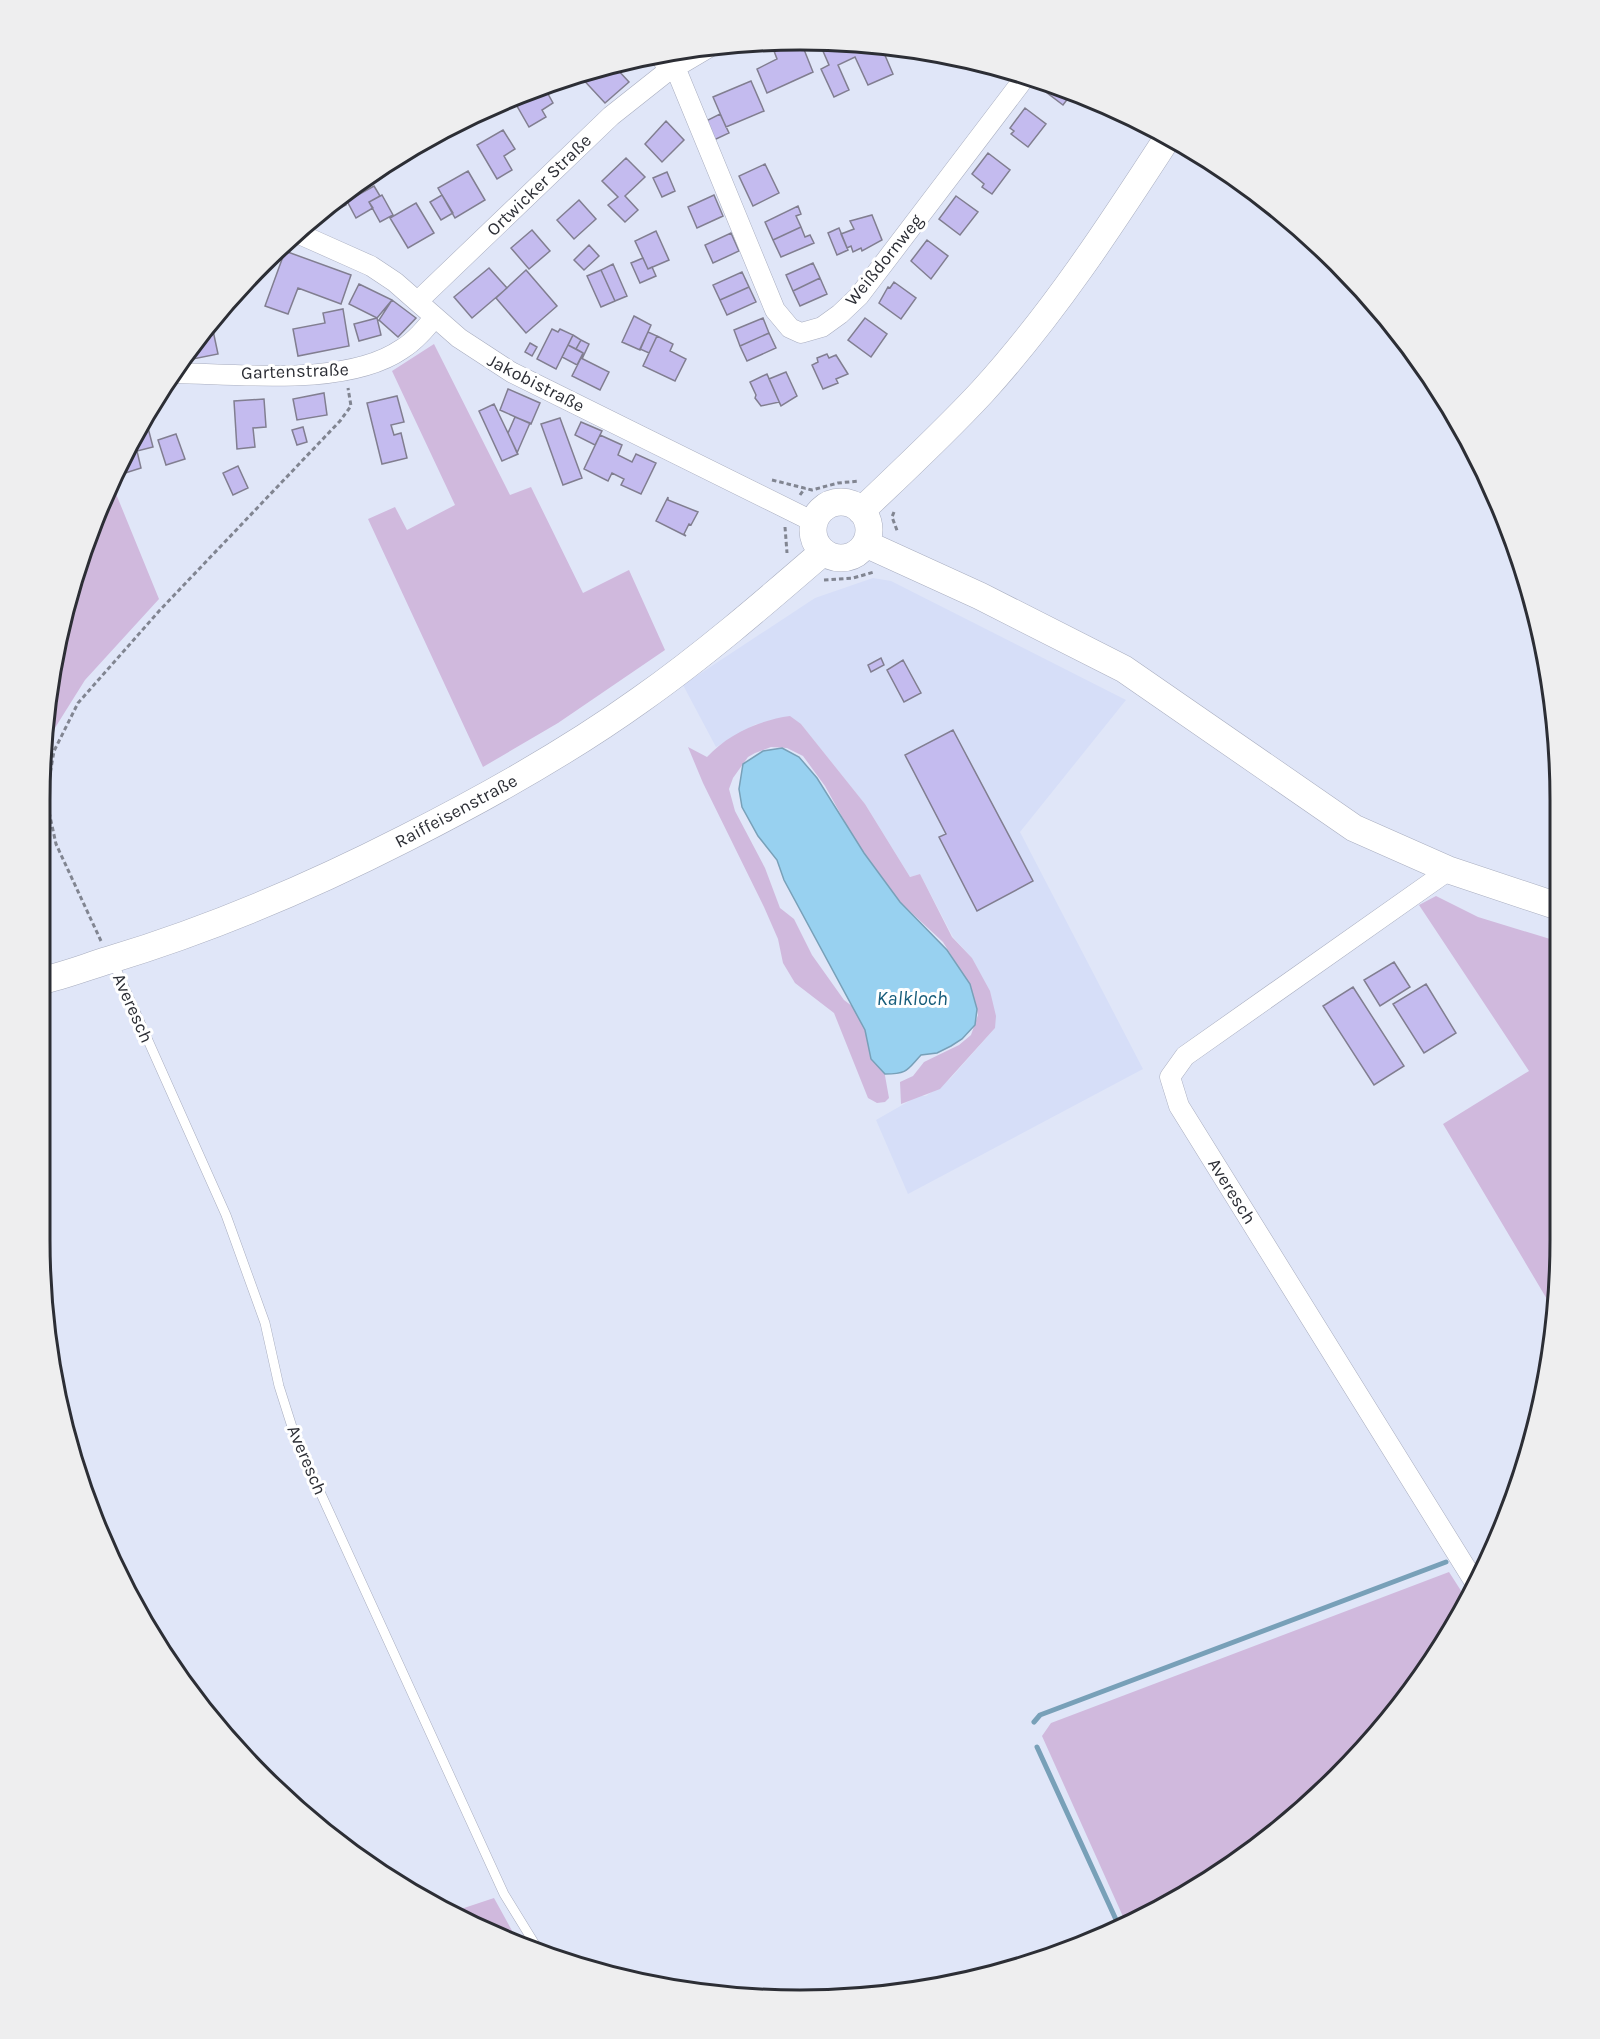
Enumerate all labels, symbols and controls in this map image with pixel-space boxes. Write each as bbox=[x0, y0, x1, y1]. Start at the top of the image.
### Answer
street label: Ortwicker Straße bbox=[482, 129, 596, 241]
street label: Weißdornweg bbox=[840, 210, 928, 310]
street label: Jakobistraße bbox=[484, 349, 588, 417]
street label: Gartenstraße bbox=[241, 358, 349, 384]
street label: Raiffeisenstraße bbox=[391, 769, 521, 853]
street label: Averesch bbox=[108, 970, 158, 1046]
water label: Kalkloch bbox=[876, 987, 948, 1010]
street label: Averesch bbox=[1203, 1154, 1261, 1228]
street label: Averesch bbox=[282, 1422, 332, 1498]

